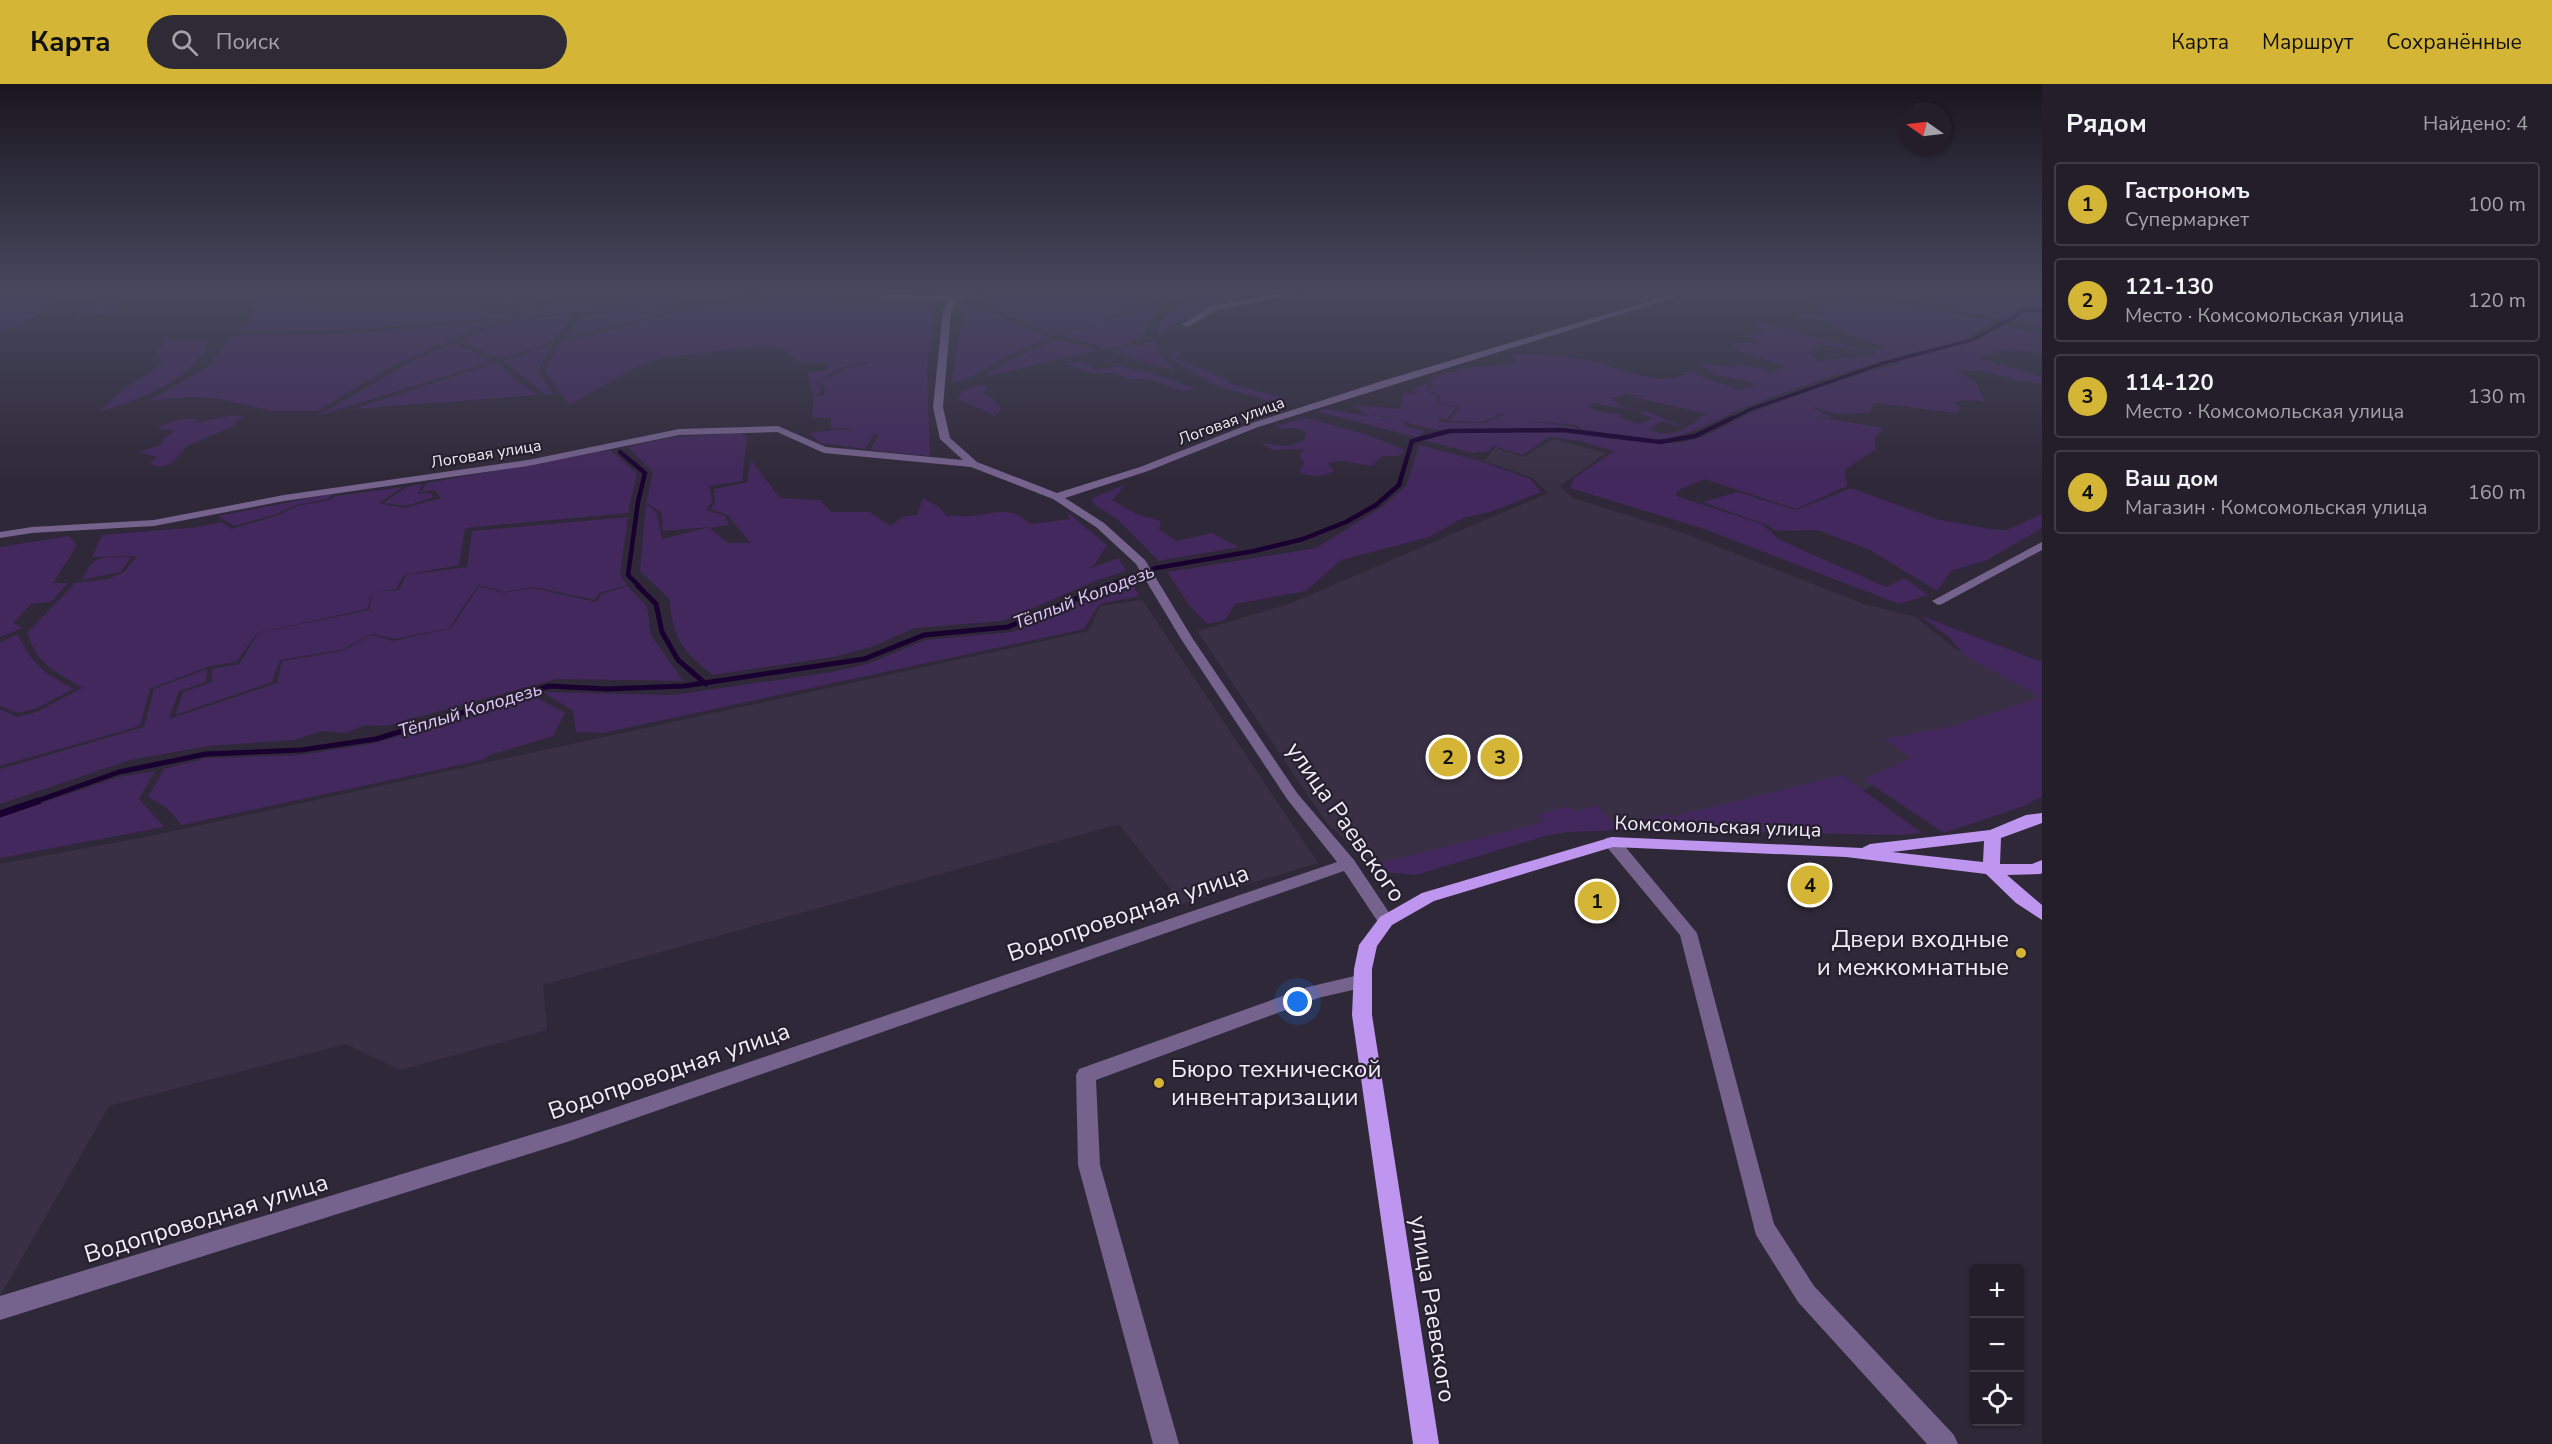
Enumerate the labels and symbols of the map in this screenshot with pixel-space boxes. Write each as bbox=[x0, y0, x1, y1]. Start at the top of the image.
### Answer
north arrow bbox=[1898, 102, 1952, 156]
street label: Логовая улица bbox=[1175, 392, 1288, 450]
street label: Логовая улица bbox=[429, 434, 543, 474]
water label: Тёплый Колодезь bbox=[1010, 559, 1158, 635]
water label: Тёплый Колодезь bbox=[395, 677, 545, 743]
pin: 2 bbox=[1428, 734, 1468, 780]
pin: 3 bbox=[1480, 734, 1520, 780]
street label: улица Раевского bbox=[1279, 736, 1413, 908]
street label: Комсомольская улица bbox=[1614, 809, 1822, 844]
street label: Водопроводная улица bbox=[1003, 857, 1253, 969]
pin: 4 bbox=[1790, 862, 1830, 908]
pin: 1 bbox=[1578, 878, 1616, 924]
place label: Двери входные и межкомнатные bbox=[1817, 923, 2009, 983]
marker: Двери входные и межкомнатные bbox=[2014, 946, 2028, 960]
your location bbox=[1283, 987, 1312, 1016]
street label: Водопроводная улица bbox=[544, 1015, 794, 1127]
place label: Бюро технической инвентаризации bbox=[1171, 1053, 1381, 1113]
marker: Бюро технической инвентаризации bbox=[1152, 1076, 1166, 1090]
street label: Водопроводная улица bbox=[80, 1166, 332, 1270]
street label: улица Раевского bbox=[1402, 1213, 1464, 1405]

